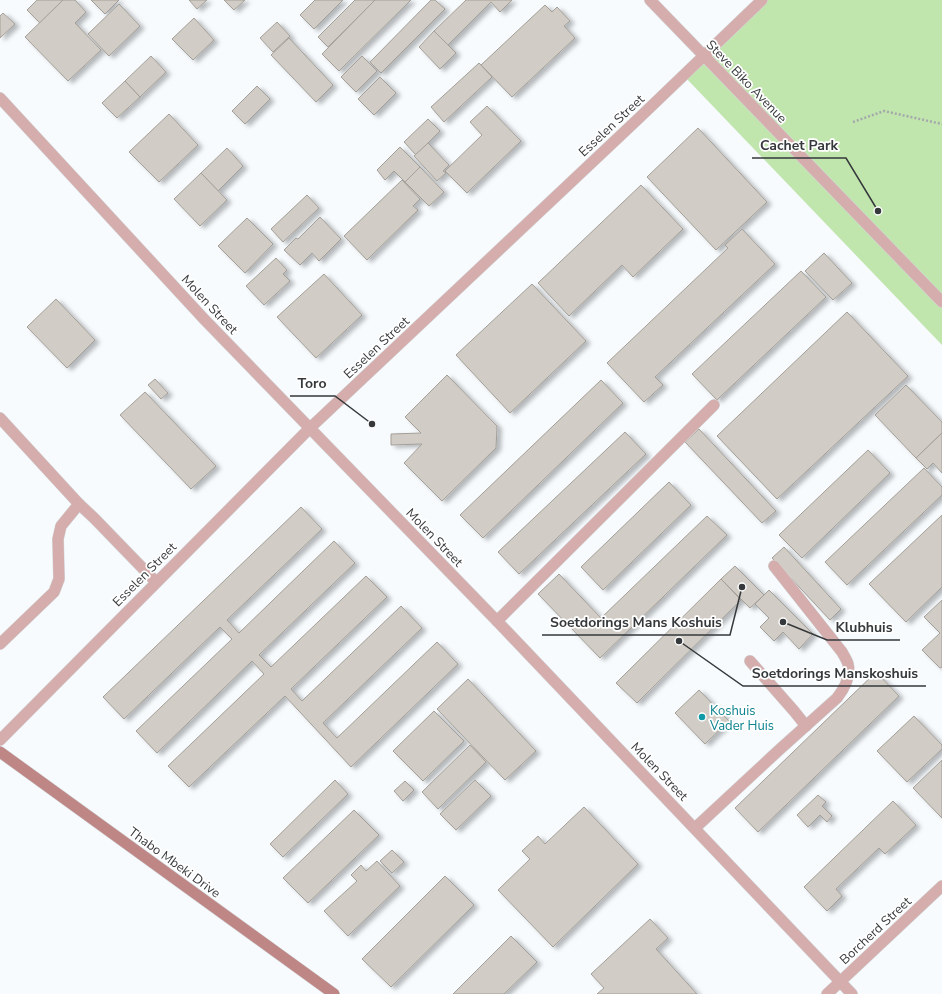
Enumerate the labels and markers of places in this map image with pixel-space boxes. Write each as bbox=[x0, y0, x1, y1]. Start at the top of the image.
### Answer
callout: Cachet Park bbox=[752, 132, 846, 158]
callout: Toro bbox=[290, 370, 335, 396]
callout: Soetdorings Mans Koshuis bbox=[542, 609, 730, 635]
callout: Klubhuis bbox=[827, 614, 900, 640]
callout: Soetdorings Manskoshuis bbox=[743, 660, 926, 686]
place label: Koshuis Vader Huis bbox=[709, 702, 774, 735]
marker: Koshuis Vader Huis bbox=[697, 712, 707, 722]

